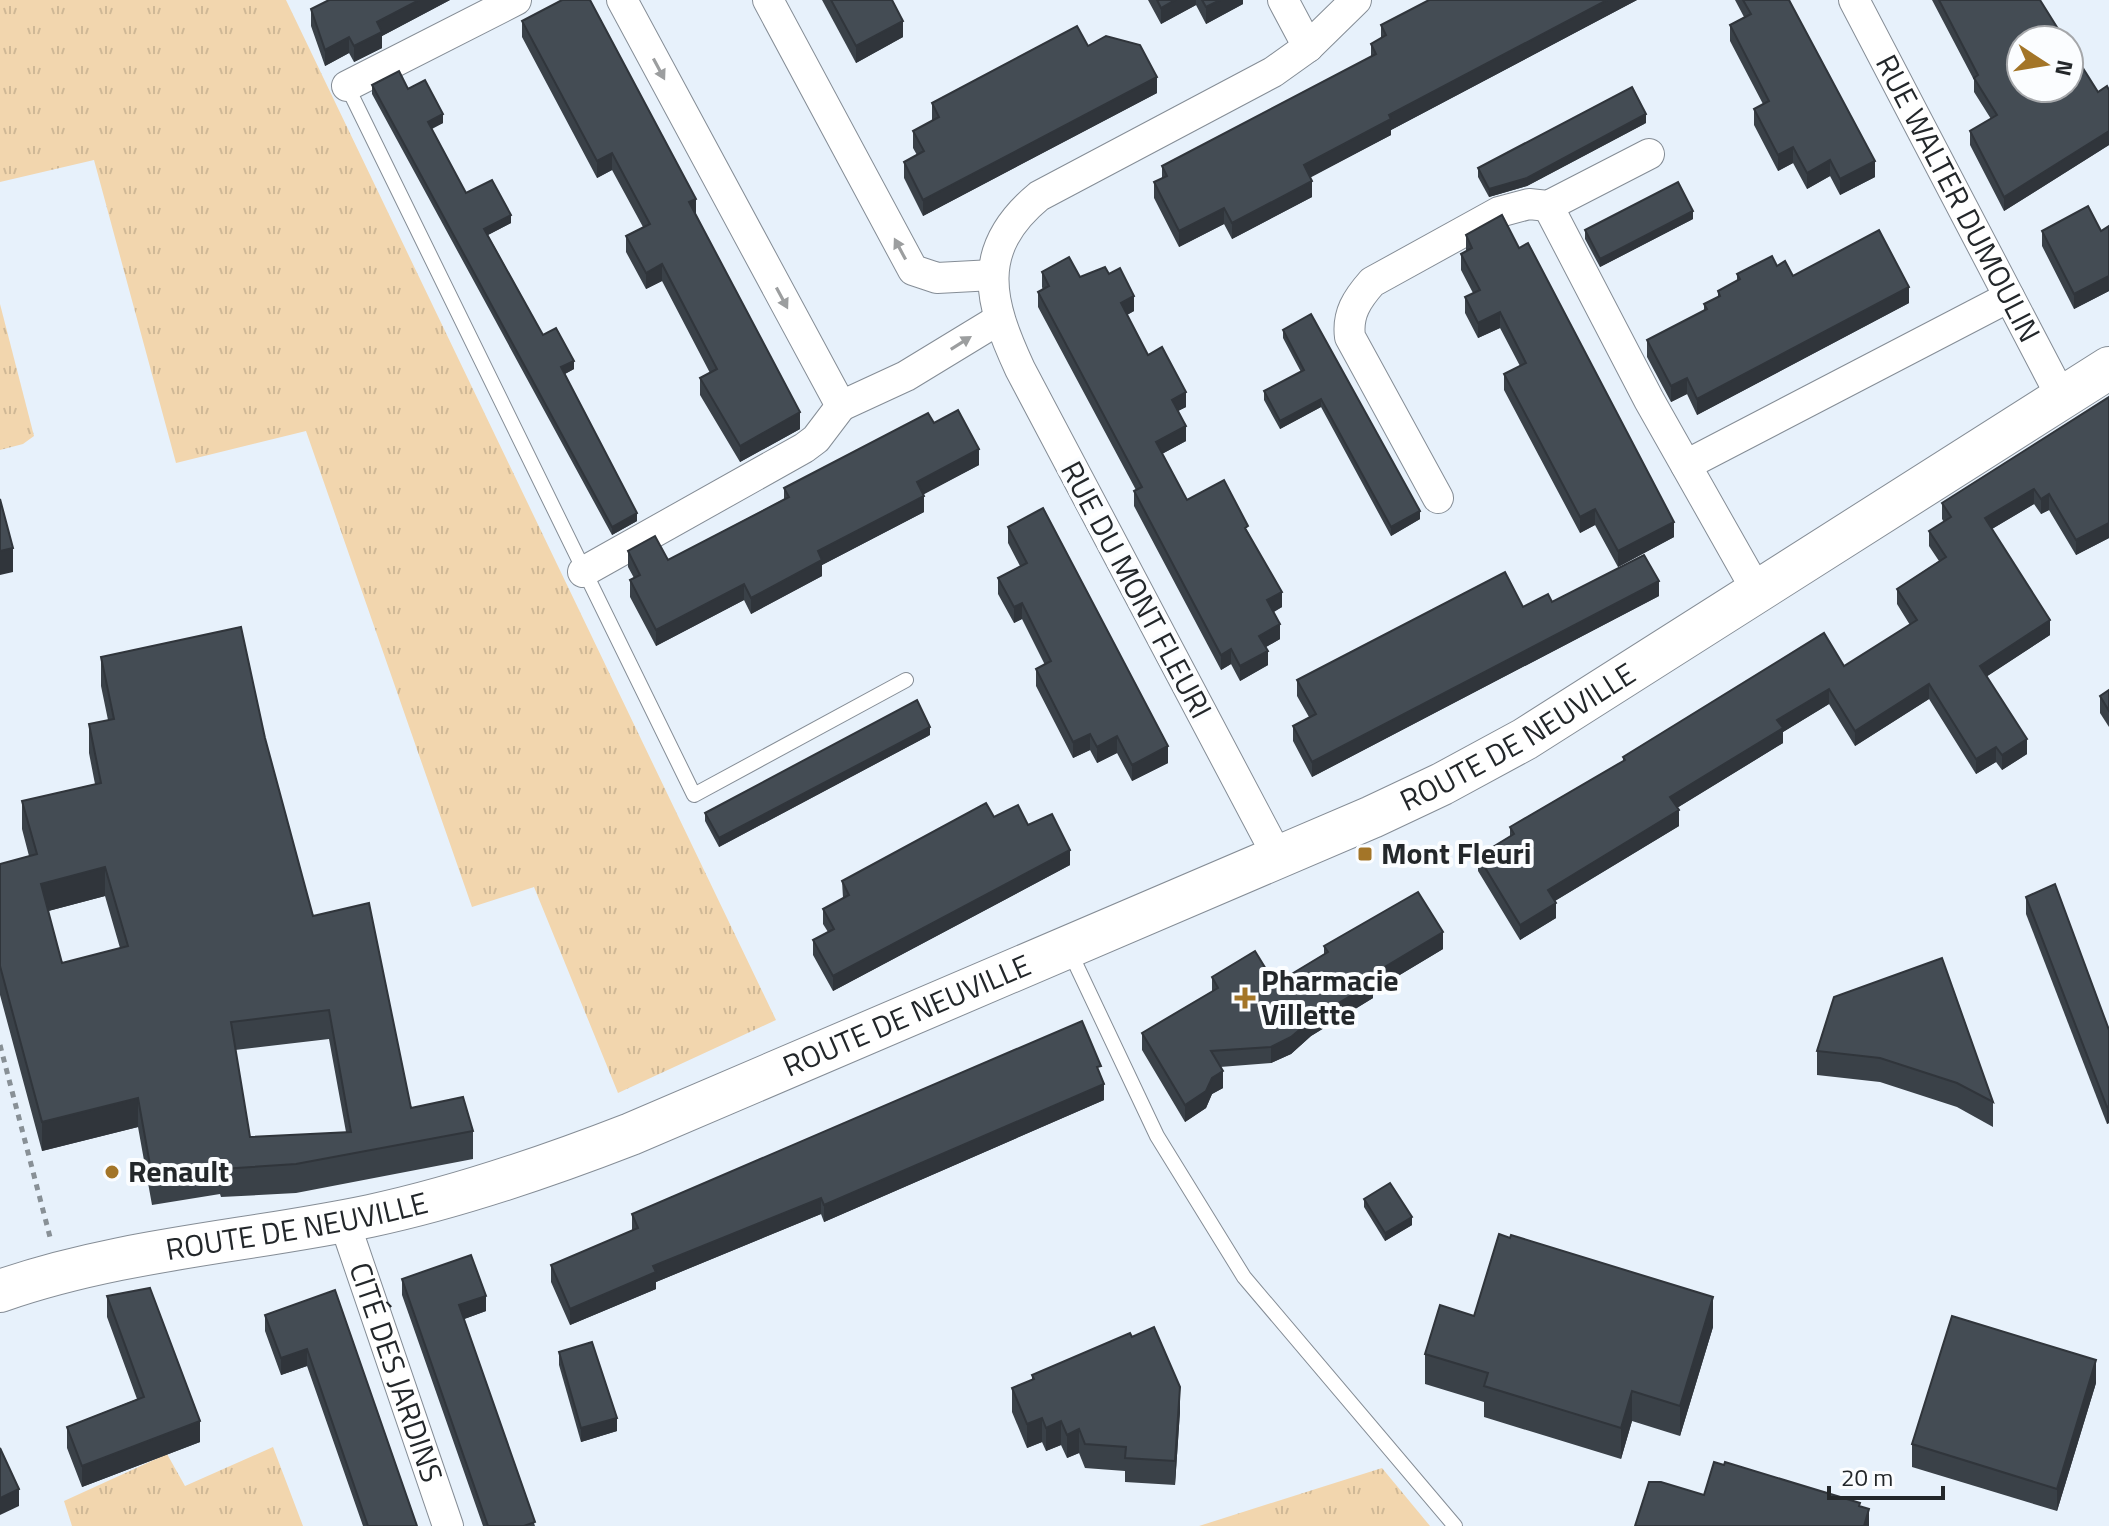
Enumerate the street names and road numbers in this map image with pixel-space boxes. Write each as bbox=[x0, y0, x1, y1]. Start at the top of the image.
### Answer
street label: RUE WALTER DUMOULIN bbox=[1864, 46, 2053, 350]
street label: RUE DU MONT FLEURI bbox=[1049, 453, 1224, 727]
street label: ROUTE DE NEUVILLE bbox=[1392, 651, 1644, 823]
street label: ROUTE DE NEUVILLE bbox=[775, 942, 1038, 1088]
street label: ROUTE DE NEUVILLE bbox=[162, 1179, 433, 1272]
street label: CITÉ DES JARDINS bbox=[338, 1256, 455, 1488]

